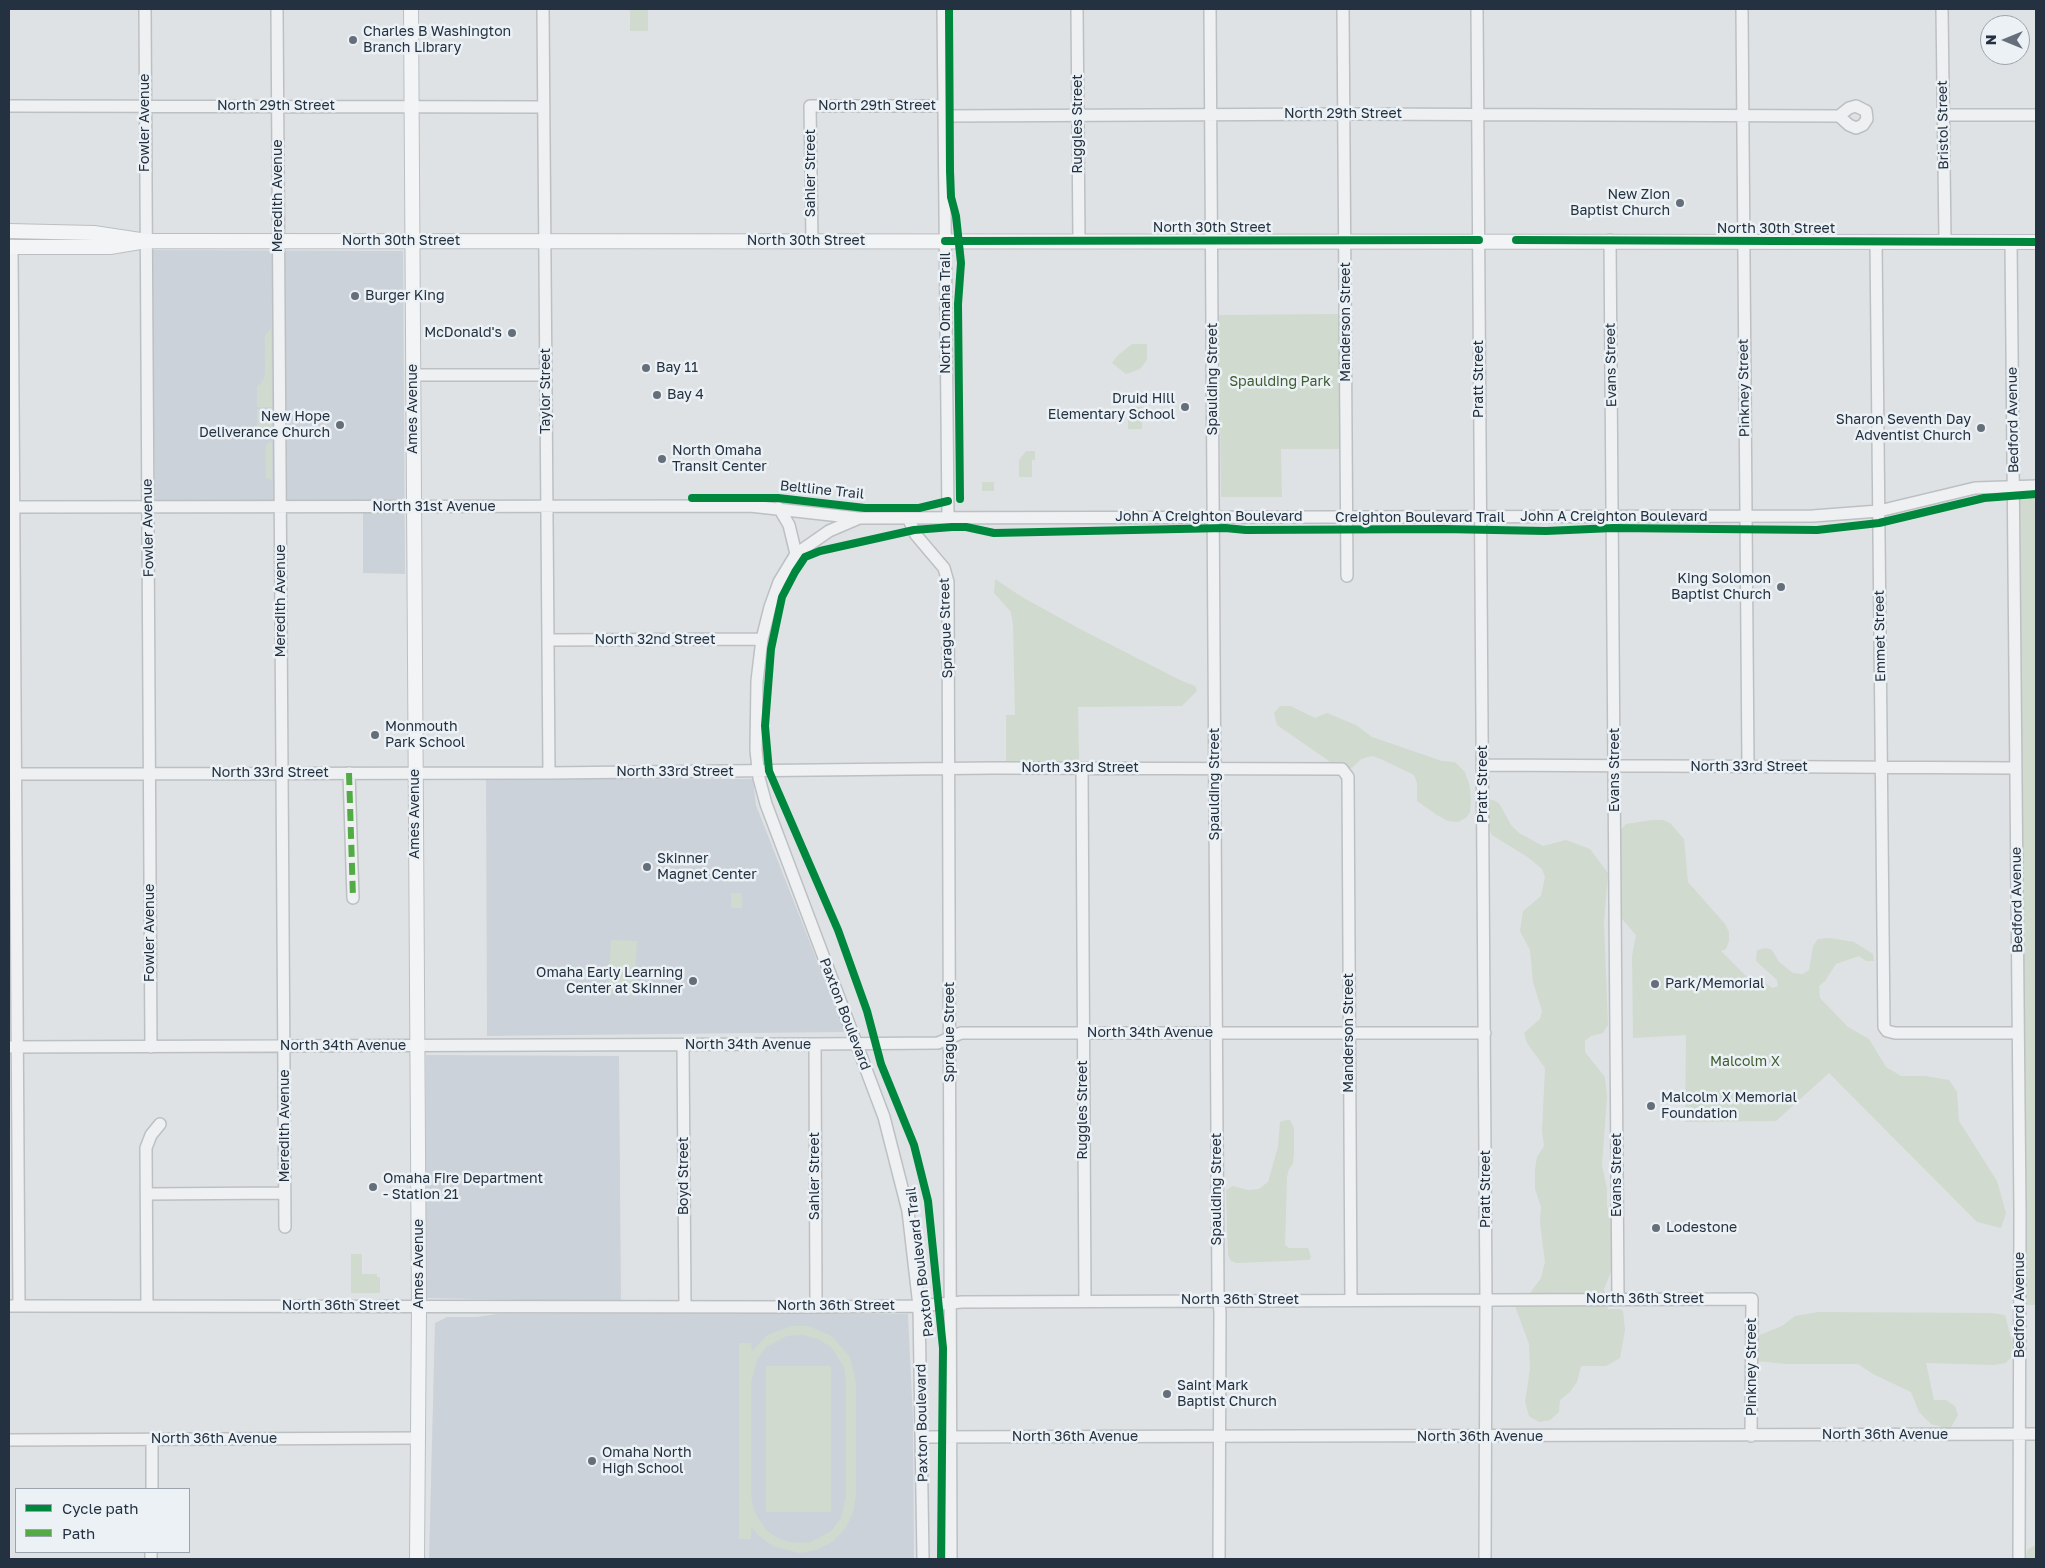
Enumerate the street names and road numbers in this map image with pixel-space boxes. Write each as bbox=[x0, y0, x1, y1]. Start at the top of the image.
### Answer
street label: Fowler Avenue bbox=[137, 74, 153, 172]
street label: Ruggles Street bbox=[1070, 74, 1086, 174]
street label: Bristol Street bbox=[1934, 80, 1952, 170]
street label: North 29th Street bbox=[217, 98, 335, 114]
street label: North 29th Street bbox=[818, 98, 936, 114]
street label: North 29th Street bbox=[1284, 106, 1402, 122]
street label: Sahler Street bbox=[803, 129, 819, 217]
street label: Meredith Avenue bbox=[270, 139, 286, 253]
street label: North 30th Street bbox=[1153, 220, 1271, 236]
street label: North 30th Street bbox=[1717, 221, 1835, 237]
street label: North 30th Street bbox=[342, 233, 460, 249]
street label: North 30th Street bbox=[747, 233, 865, 249]
street label: North Omaha Trail bbox=[938, 252, 954, 374]
street label: Manderson Street bbox=[1338, 262, 1354, 382]
street label: Spaulding Street bbox=[1205, 323, 1221, 435]
street label: Evans Street bbox=[1602, 323, 1620, 407]
street label: Pinkney Street bbox=[1735, 339, 1753, 437]
street label: Pratt Street bbox=[1471, 340, 1487, 418]
street label: Taylor Street bbox=[538, 348, 554, 434]
street label: Ames Avenue bbox=[405, 364, 421, 454]
street label: Bedford Avenue bbox=[2004, 367, 2022, 473]
street label: Beltline Trail bbox=[779, 477, 865, 503]
street label: Fowler Avenue bbox=[139, 479, 157, 577]
street label: North 31st Avenue bbox=[372, 499, 496, 515]
street label: John A Creighton Boulevard bbox=[1115, 509, 1303, 525]
street label: John A Creighton Boulevard bbox=[1520, 509, 1708, 525]
street label: Creighton Boulevard Trail bbox=[1335, 510, 1505, 526]
street label: Meredith Avenue bbox=[273, 544, 289, 658]
street label: Sprague Street bbox=[936, 577, 956, 679]
street label: Emmet Street bbox=[1871, 590, 1889, 682]
street label: North 32nd Street bbox=[595, 632, 715, 648]
street label: Spaulding Street bbox=[1207, 728, 1223, 840]
street label: Evans Street bbox=[1607, 728, 1623, 812]
street label: Pratt Street bbox=[1475, 745, 1491, 823]
street label: North 33rd Street bbox=[1690, 759, 1808, 775]
street label: North 33rd Street bbox=[1021, 760, 1139, 776]
street label: North 33rd Street bbox=[616, 764, 734, 780]
street label: North 33rd Street bbox=[211, 765, 329, 781]
street label: Ames Avenue bbox=[407, 769, 423, 859]
street label: Bedford Avenue bbox=[2008, 847, 2026, 953]
street label: Fowler Avenue bbox=[142, 884, 158, 982]
street label: Paxton Boulevard bbox=[816, 956, 874, 1072]
street label: Manderson Street bbox=[1341, 973, 1357, 1093]
street label: Sprague Street bbox=[942, 982, 958, 1082]
street label: North 34th Avenue bbox=[1087, 1025, 1213, 1041]
street label: North 34th Avenue bbox=[685, 1037, 811, 1053]
street label: North 34th Avenue bbox=[280, 1038, 406, 1054]
street label: Ruggles Street bbox=[1075, 1060, 1091, 1160]
street label: Meredith Avenue bbox=[277, 1069, 293, 1183]
street label: Sahler Street bbox=[807, 1132, 823, 1220]
street label: Spaulding Street bbox=[1209, 1133, 1225, 1245]
street label: Evans Street bbox=[1609, 1133, 1625, 1217]
street label: Boyd Street bbox=[676, 1137, 692, 1215]
street label: Pratt Street bbox=[1478, 1150, 1494, 1228]
street label: Paxton Boulevard Trail bbox=[902, 1186, 938, 1338]
street label: Ames Avenue bbox=[411, 1219, 427, 1309]
street label: Bedford Avenue bbox=[2012, 1252, 2028, 1358]
street label: North 36th Street bbox=[1586, 1291, 1704, 1307]
street label: North 36th Street bbox=[1181, 1292, 1299, 1308]
street label: North 36th Street bbox=[282, 1298, 400, 1314]
street label: North 36th Street bbox=[777, 1298, 895, 1314]
street label: Pinkney Street bbox=[1744, 1318, 1760, 1416]
street label: Paxton Boulevard bbox=[913, 1364, 931, 1482]
street label: North 36th Avenue bbox=[1822, 1427, 1948, 1443]
street label: North 36th Avenue bbox=[1012, 1429, 1138, 1445]
street label: North 36th Avenue bbox=[1417, 1429, 1543, 1445]
street label: North 36th Avenue bbox=[151, 1431, 277, 1447]

